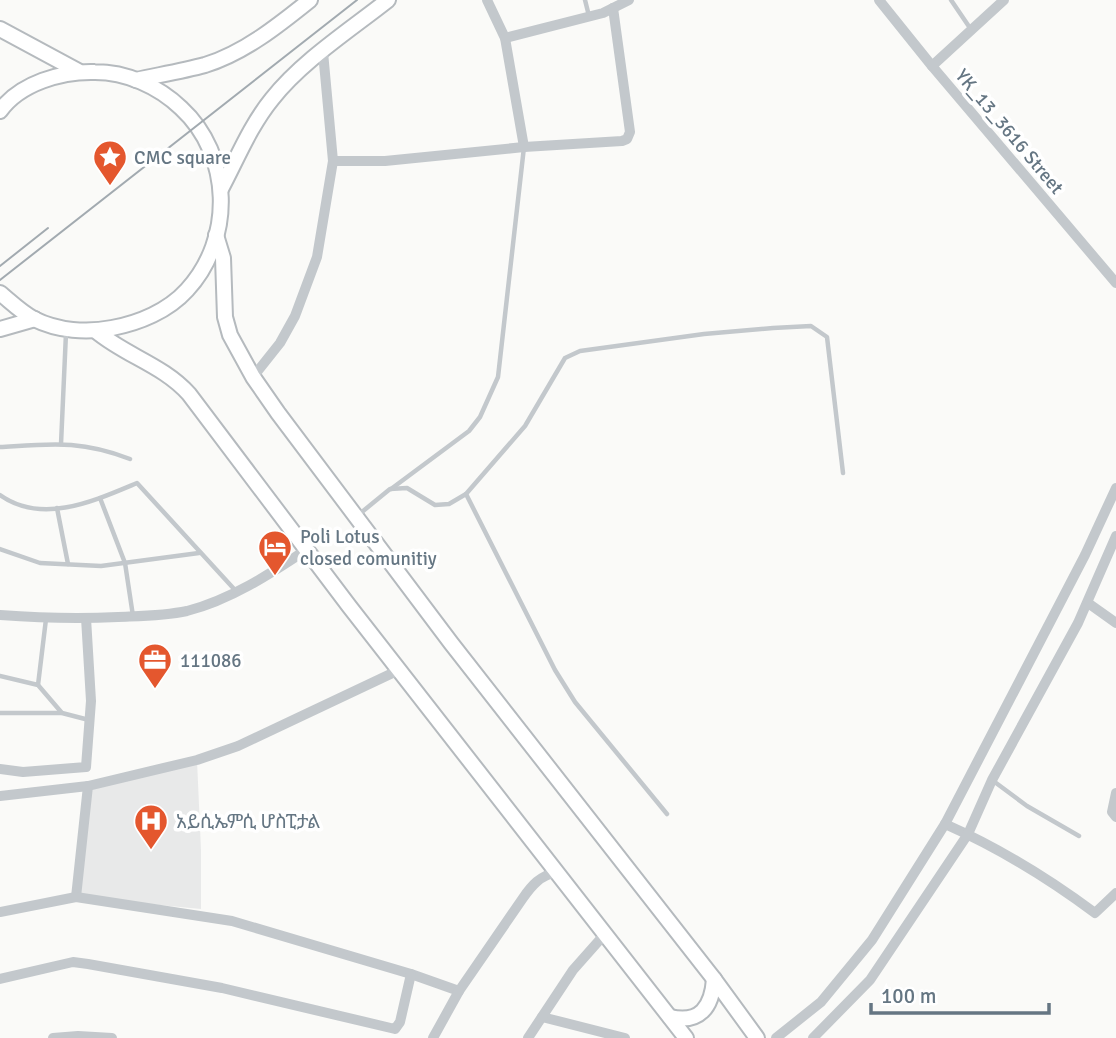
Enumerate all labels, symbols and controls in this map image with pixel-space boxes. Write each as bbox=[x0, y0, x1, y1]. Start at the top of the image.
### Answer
street label: YK_13_3616 Street bbox=[950, 64, 1069, 199]
place icon: CMC square bbox=[91, 138, 129, 187]
place label: CMC square bbox=[134, 146, 231, 170]
place label: Poli Lotus closed comunitiy bbox=[300, 525, 437, 571]
hotel icon: Poli Lotus closed comunitiy bbox=[256, 528, 294, 577]
office icon: 111086 bbox=[136, 641, 174, 690]
place label: 111086 bbox=[180, 649, 242, 673]
hospital icon: አይሲኤምሲ ሆስፒታል bbox=[132, 802, 170, 851]
place label: አይሲኤምሲ ሆስፒታል bbox=[176, 810, 321, 834]
scale bar bbox=[871, 972, 1050, 1016]
text: 100 m bbox=[881, 983, 936, 1009]

